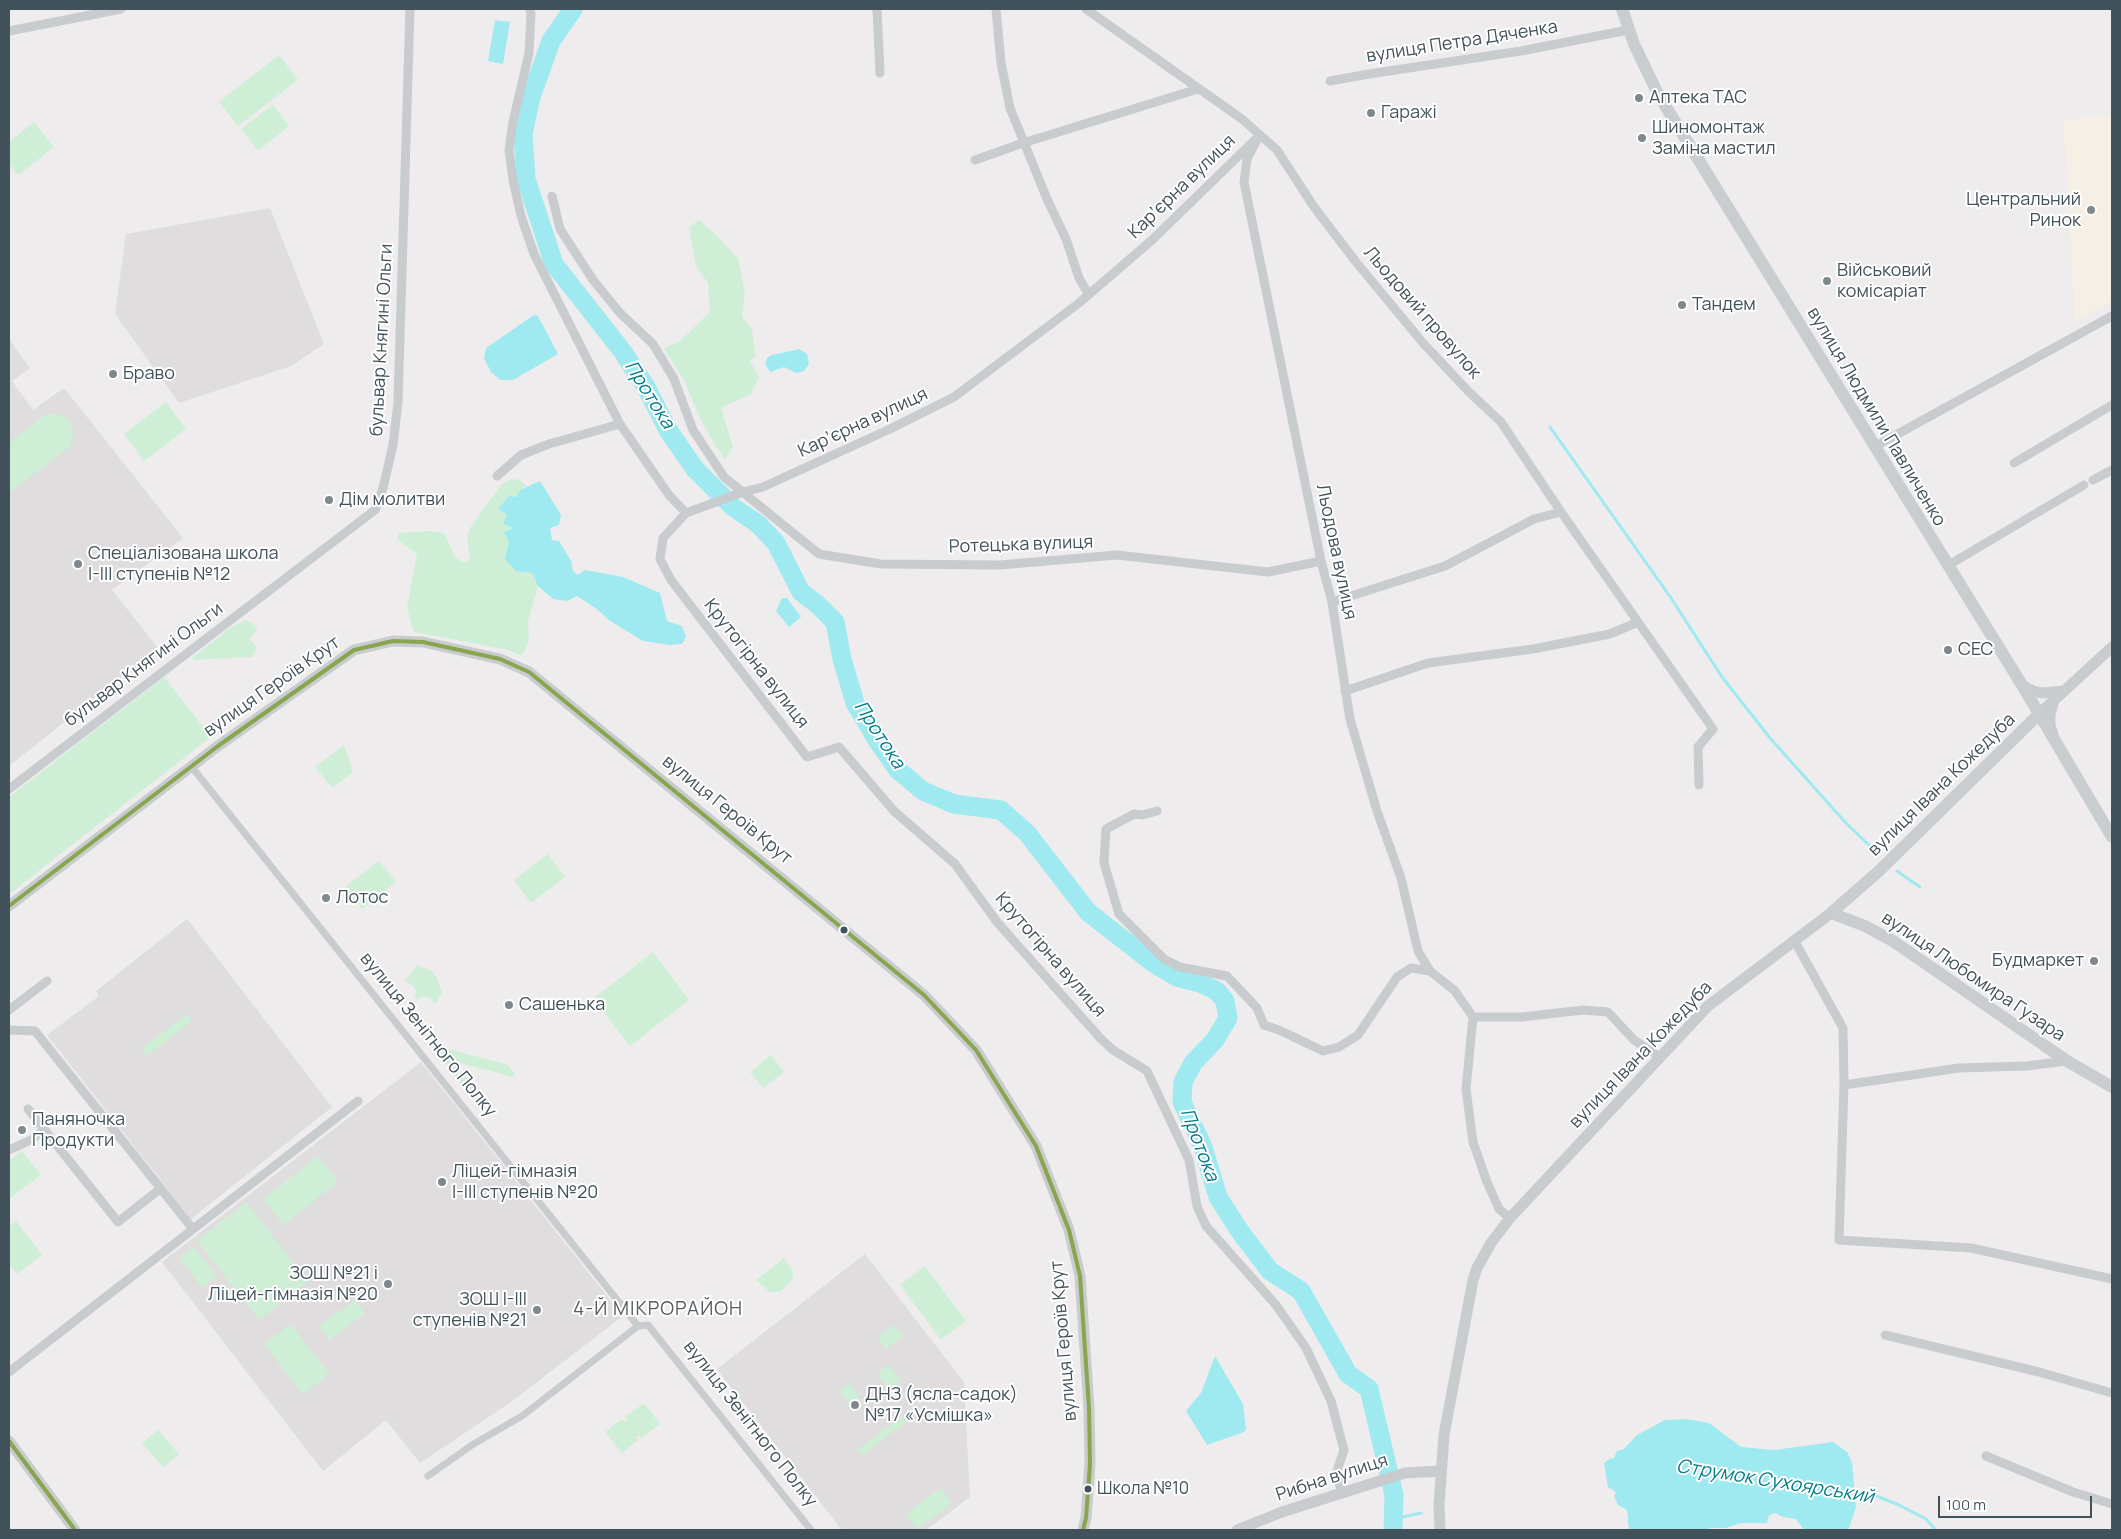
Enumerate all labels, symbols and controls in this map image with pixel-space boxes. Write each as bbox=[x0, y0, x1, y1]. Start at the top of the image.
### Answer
street label: вулиця Петра Дяченка bbox=[1365, 16, 1559, 68]
place label: Аптека ТАС bbox=[1649, 87, 1747, 109]
marker: Аптека ТАС bbox=[1633, 92, 1645, 104]
place label: Гаражі bbox=[1381, 102, 1437, 124]
marker: Гаражі bbox=[1365, 107, 1377, 119]
place label: Шиномонтаж Заміна мастил bbox=[1652, 117, 1776, 160]
street label: Карʼєрна вулиця bbox=[1124, 130, 1240, 244]
marker: Шиномонтаж Заміна мастил bbox=[1636, 132, 1648, 144]
place label: Центральний Ринок bbox=[1966, 189, 2081, 232]
marker: Центральний Ринок bbox=[2085, 204, 2097, 216]
street label: Льодовий провулок bbox=[1359, 242, 1485, 384]
street label: бульвар Княгині Ольги bbox=[366, 243, 398, 437]
place label: Військовий комісаріат bbox=[1837, 260, 1932, 302]
marker: Військовий комісаріат bbox=[1821, 275, 1833, 287]
place label: Тандем bbox=[1692, 294, 1756, 316]
marker: Тандем bbox=[1676, 299, 1688, 311]
street label: вулиця Людмили Павличенко bbox=[1802, 304, 1950, 530]
water label: Протока bbox=[619, 357, 679, 433]
place label: Браво bbox=[123, 363, 175, 385]
marker: Браво bbox=[107, 368, 119, 380]
street label: Карʼєрна вулиця bbox=[795, 383, 931, 463]
street label: Льодова вулиця bbox=[1311, 482, 1361, 622]
place label: Дім молитви bbox=[339, 489, 445, 511]
marker: Дім молитви bbox=[323, 494, 335, 506]
street label: Ротецька вулиця bbox=[948, 532, 1094, 558]
place label: Спеціалізована школа І-ІІІ ступенів №12 bbox=[88, 543, 279, 586]
marker: Спеціалізована школа І-ІІІ ступенів №12 bbox=[72, 558, 84, 570]
street label: Крутогірна вулиця bbox=[699, 595, 813, 733]
street label: бульвар Княгині Ольги bbox=[61, 598, 227, 732]
street label: вулиця Героїв Крут bbox=[200, 632, 344, 742]
place label: СЕС bbox=[1958, 639, 1993, 661]
marker: СЕС bbox=[1942, 644, 1954, 656]
water label: Протока bbox=[849, 697, 909, 773]
street label: вулиця Івана Кожедуба bbox=[1864, 709, 2020, 861]
street label: вулиця Героїв Крут bbox=[658, 751, 796, 869]
place label: Лотос bbox=[336, 887, 389, 909]
street label: Крутогірна вулиця bbox=[990, 888, 1110, 1022]
marker: Лотос bbox=[320, 892, 332, 904]
street label: вулиця Любомира Гузара bbox=[1877, 908, 2069, 1046]
unlabelled marker bbox=[839, 925, 849, 935]
street label: вулиця Зенітного Полку bbox=[355, 949, 501, 1121]
place label: Будмаркет bbox=[1992, 950, 2084, 972]
marker: Будмаркет bbox=[2088, 955, 2100, 967]
street label: вулиця Івана Кожедуба bbox=[1565, 977, 1717, 1133]
place label: Сашенька bbox=[519, 994, 605, 1016]
marker: Сашенька bbox=[503, 999, 515, 1011]
water label: Протока bbox=[1175, 1105, 1223, 1185]
place label: Паняночка Продукти bbox=[32, 1109, 125, 1152]
marker: Паняночка Продукти bbox=[16, 1124, 28, 1136]
place label: Ліцей-гімназія I-III ступенів №20 bbox=[452, 1161, 598, 1204]
marker: Ліцей-гімназія I-III ступенів №20 bbox=[436, 1176, 448, 1188]
street label: вулиця Героїв Крут bbox=[1046, 1260, 1082, 1422]
place label: ЗОШ №21 і Ліцей-гімназія №20 bbox=[208, 1263, 378, 1306]
marker: ЗОШ №21 і Ліцей-гімназія №20 bbox=[382, 1278, 394, 1290]
place label: ЗОШ І-ІІІ ступенів №21 bbox=[413, 1289, 527, 1332]
district label: 4-Й МІКРОРАЙОН bbox=[571, 1299, 745, 1321]
marker: ЗОШ І-ІІІ ступенів №21 bbox=[531, 1304, 543, 1316]
street label: вулиця Зенітного Полку bbox=[678, 1337, 822, 1511]
place label: ДНЗ (ясла-садок) №17 «Усмішка» bbox=[865, 1384, 1018, 1426]
marker: ДНЗ (ясла-садок) №17 «Усмішка» bbox=[849, 1399, 861, 1411]
street label: Рибна вулиця bbox=[1273, 1450, 1391, 1506]
water label: Струмок Сухоярський bbox=[1675, 1455, 1875, 1509]
place label: Школа №10 bbox=[1097, 1479, 1189, 1499]
marker: Школа №10 bbox=[1083, 1484, 1093, 1494]
scale bar bbox=[1941, 1486, 2095, 1518]
text: 100 m bbox=[1946, 1494, 1986, 1515]

